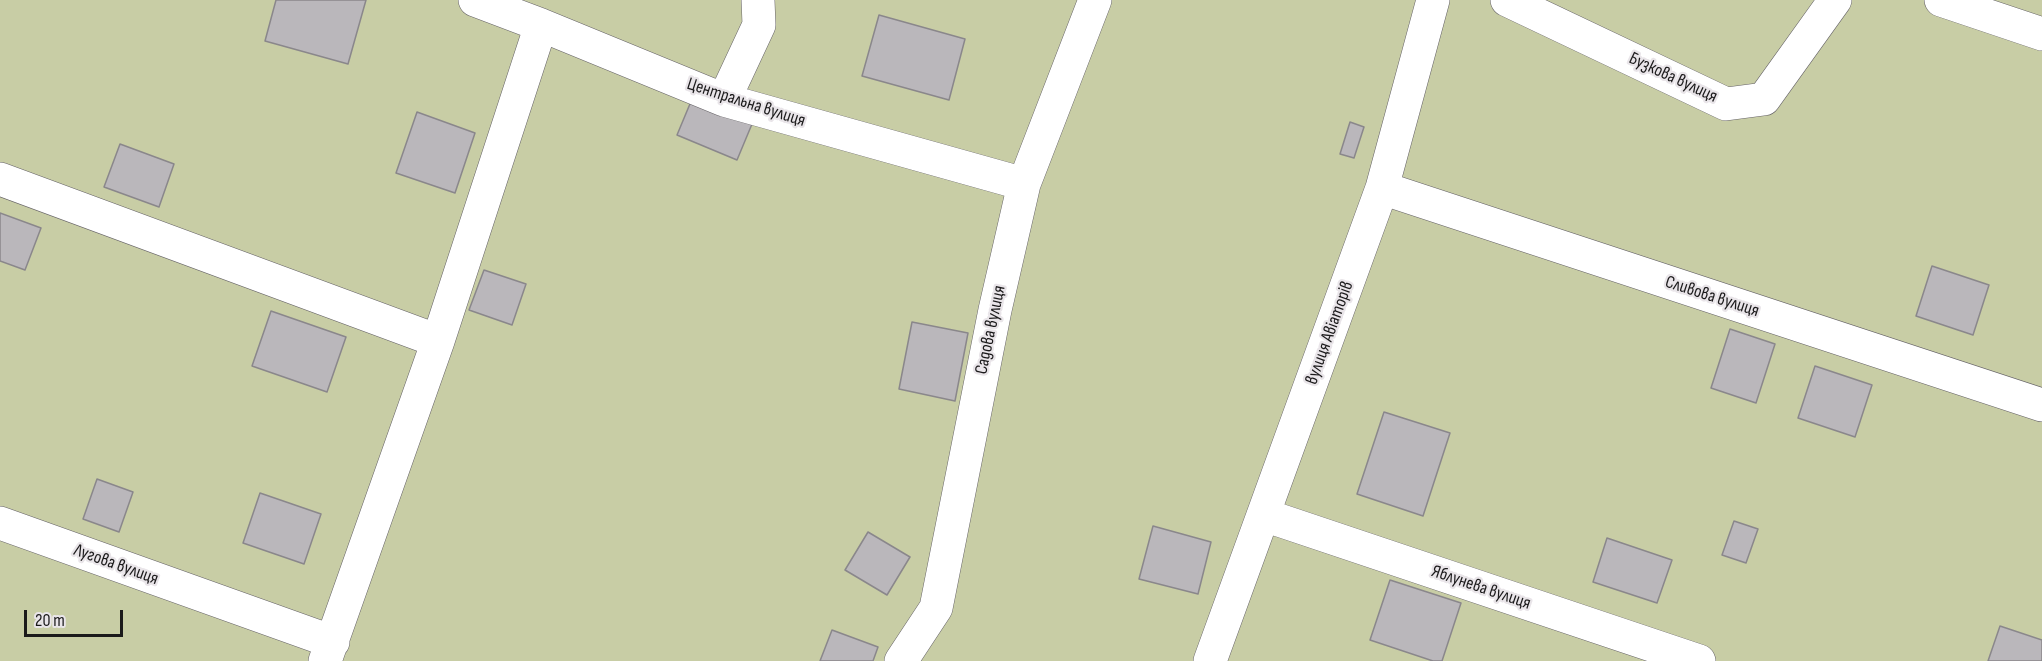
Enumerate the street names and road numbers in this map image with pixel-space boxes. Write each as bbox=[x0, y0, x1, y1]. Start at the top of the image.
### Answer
street label: Бузкова вулиця bbox=[1625, 48, 1721, 108]
street label: Центральна вулиця bbox=[684, 74, 808, 132]
street label: Сливова вулиця bbox=[1662, 272, 1762, 322]
street label: вулиця Авіаторів bbox=[1301, 278, 1359, 388]
street label: Садова вулиця bbox=[971, 284, 1011, 376]
street label: Лугова вулиця bbox=[71, 540, 161, 590]
street label: Яблунева вулиця bbox=[1429, 561, 1533, 615]

